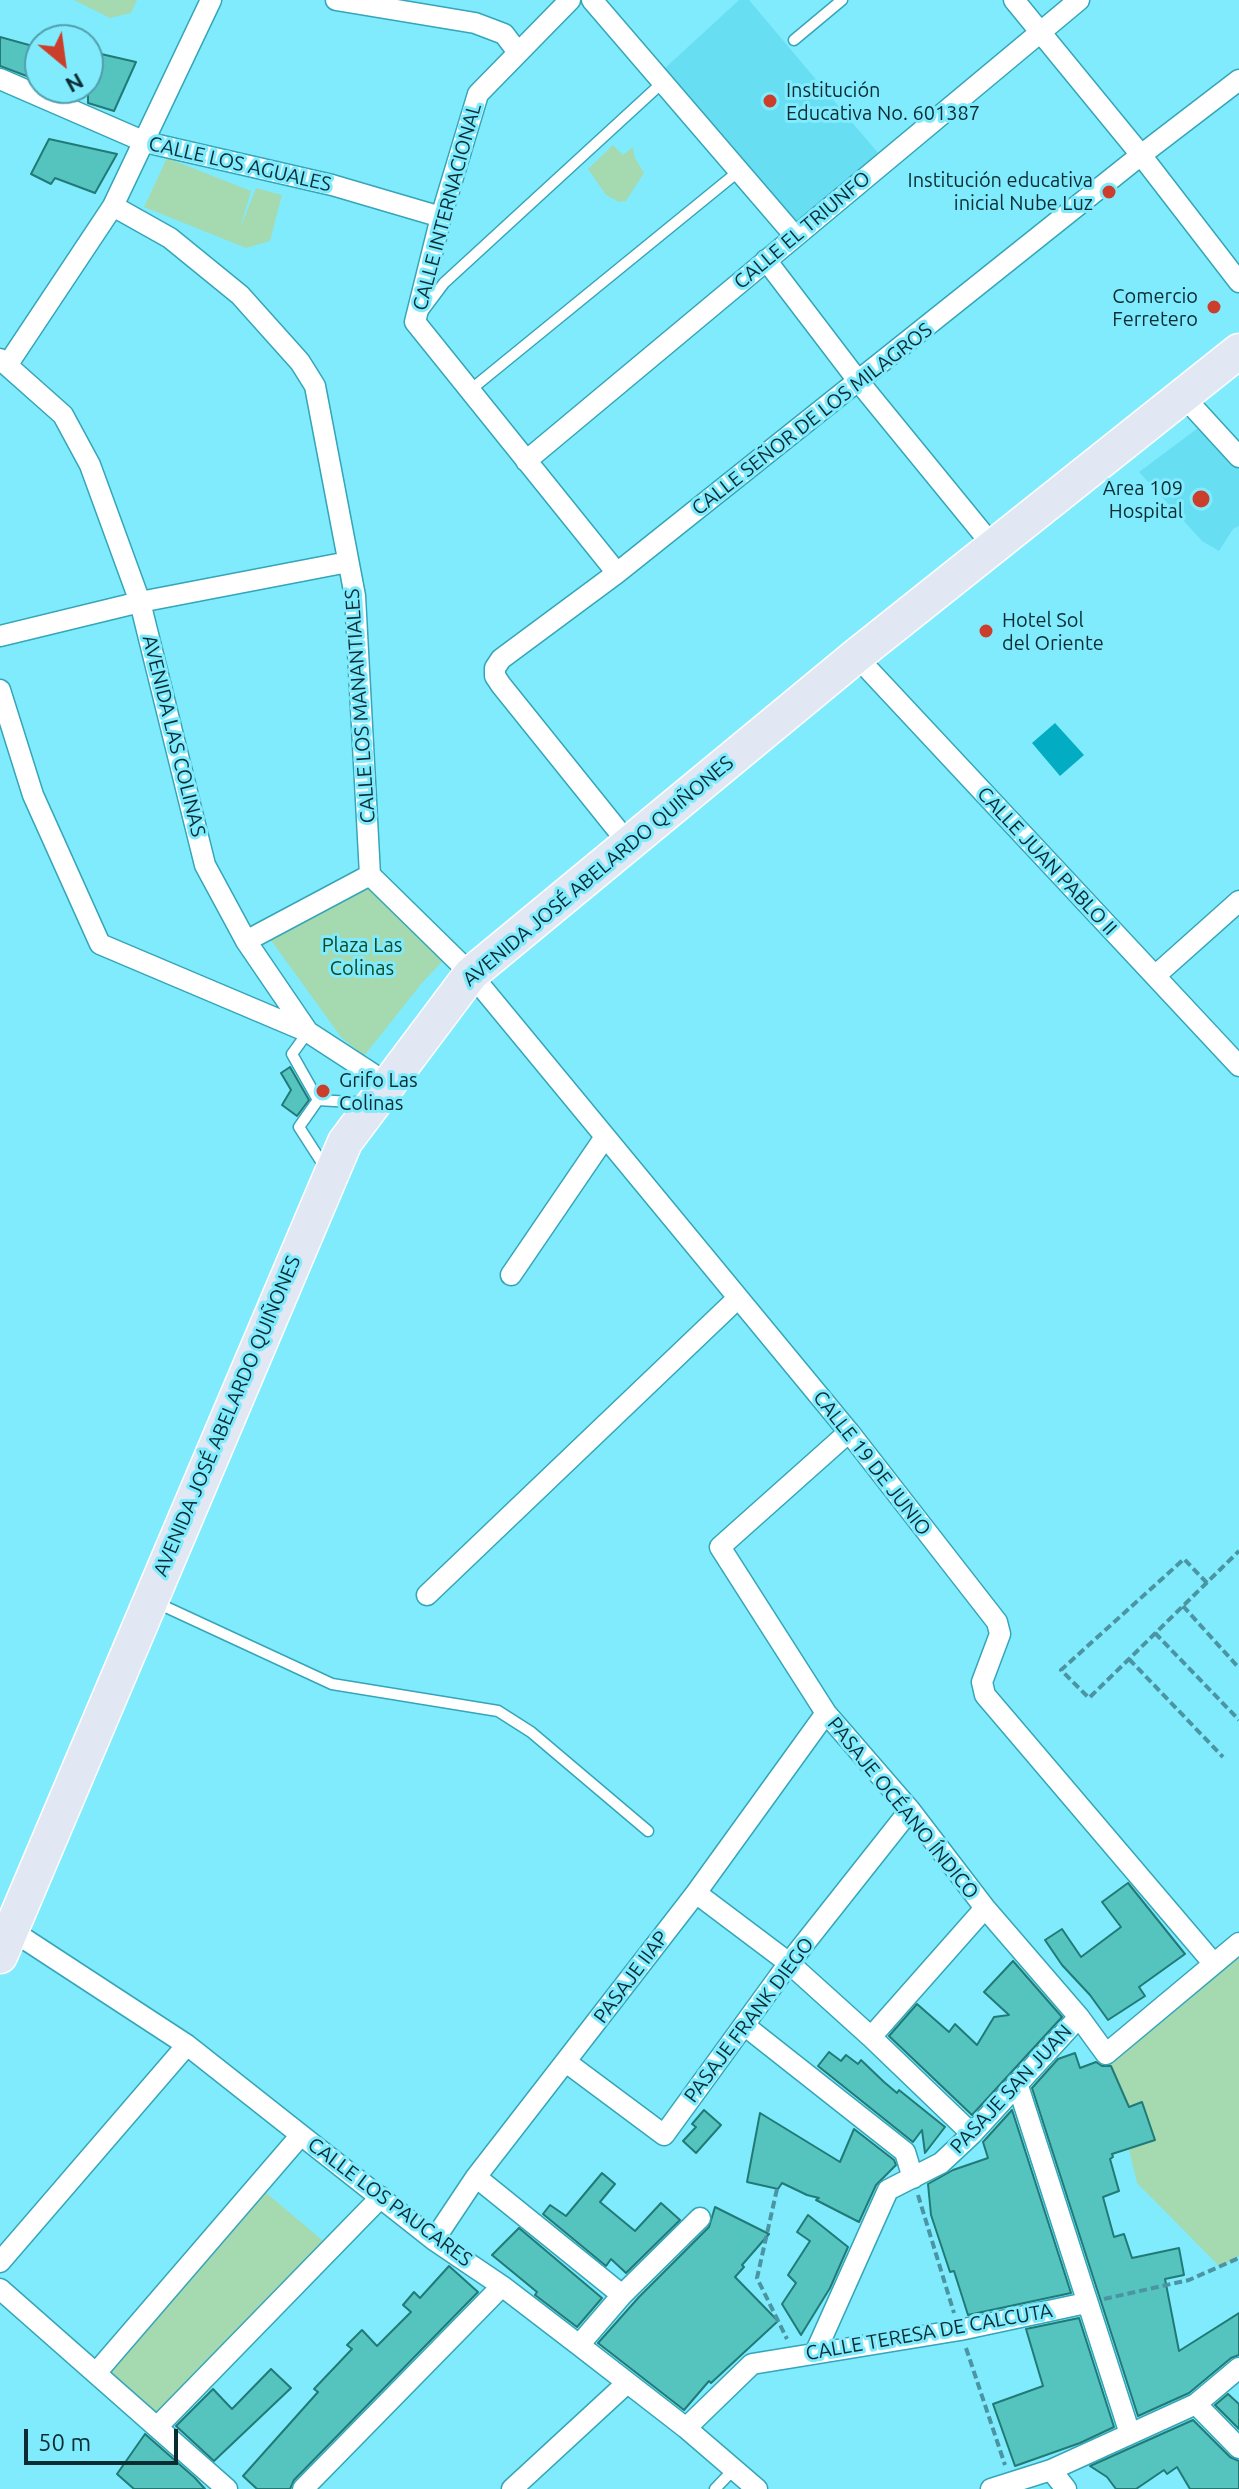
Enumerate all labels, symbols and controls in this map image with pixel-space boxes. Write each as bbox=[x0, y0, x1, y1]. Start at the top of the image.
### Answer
north arrow bbox=[24, 24, 104, 104]
text: N bbox=[62, 69, 88, 99]
place label: Institución Educativa No. 601387 bbox=[786, 78, 980, 125]
marker: Institución Educativa No. 601387 bbox=[761, 92, 779, 110]
street label: CALLE INTERNACIONAL bbox=[408, 101, 486, 313]
street label: CALLE LOS AGUALES bbox=[146, 131, 334, 197]
street label: CALLE EL TRIUNFO bbox=[729, 166, 875, 294]
place label: Institución educativa inicial Nube Luz bbox=[908, 168, 1093, 215]
marker: Institución educativa inicial Nube Luz bbox=[1100, 183, 1118, 201]
place label: Comercio Ferretero bbox=[1112, 284, 1198, 331]
marker: Comercio Ferretero bbox=[1205, 298, 1223, 316]
street label: CALLE SEÑOR DE LOS MILAGROS bbox=[687, 318, 937, 520]
place label: Area 109 Hospital bbox=[1103, 476, 1183, 523]
marker: Area 109 Hospital bbox=[1190, 488, 1212, 510]
street label: CALLE LOS MANANTIALES bbox=[340, 588, 380, 824]
place label: Hotel Sol del Oriente bbox=[1002, 608, 1104, 655]
marker: Hotel Sol del Oriente bbox=[977, 622, 995, 640]
street label: AVENIDA LAS COLINAS bbox=[137, 633, 211, 839]
street label: AVENIDA JOSÉ ABELARDO QUIÑONES bbox=[458, 751, 738, 991]
street label: CALLE JUAN PABLO II bbox=[972, 782, 1122, 940]
park label: Plaza Las Colinas bbox=[322, 933, 402, 980]
place label: Grifo Las Colinas bbox=[339, 1068, 418, 1115]
marker: Grifo Las Colinas bbox=[314, 1082, 332, 1100]
street label: AVENIDA JOSÉ ABELARDO QUIÑONES bbox=[148, 1252, 306, 1580]
street label: CALLE 19 DE JUNIO bbox=[808, 1386, 936, 1540]
street label: PASAJE OCÉANO ÍNDICO bbox=[822, 1712, 984, 1904]
street label: PASAJE IIAP bbox=[589, 1926, 673, 2028]
street label: PASAJE FRANK DIEGO bbox=[679, 1933, 819, 2107]
street label: PASAJE SAN JUAN bbox=[945, 2020, 1077, 2158]
street label: CALLE LOS PAUCARES bbox=[303, 2132, 477, 2272]
street label: CALLE TERESA DE CALCUTA bbox=[804, 2298, 1054, 2366]
scale bar bbox=[28, 2413, 182, 2463]
text: 50 m bbox=[38, 2429, 91, 2456]

